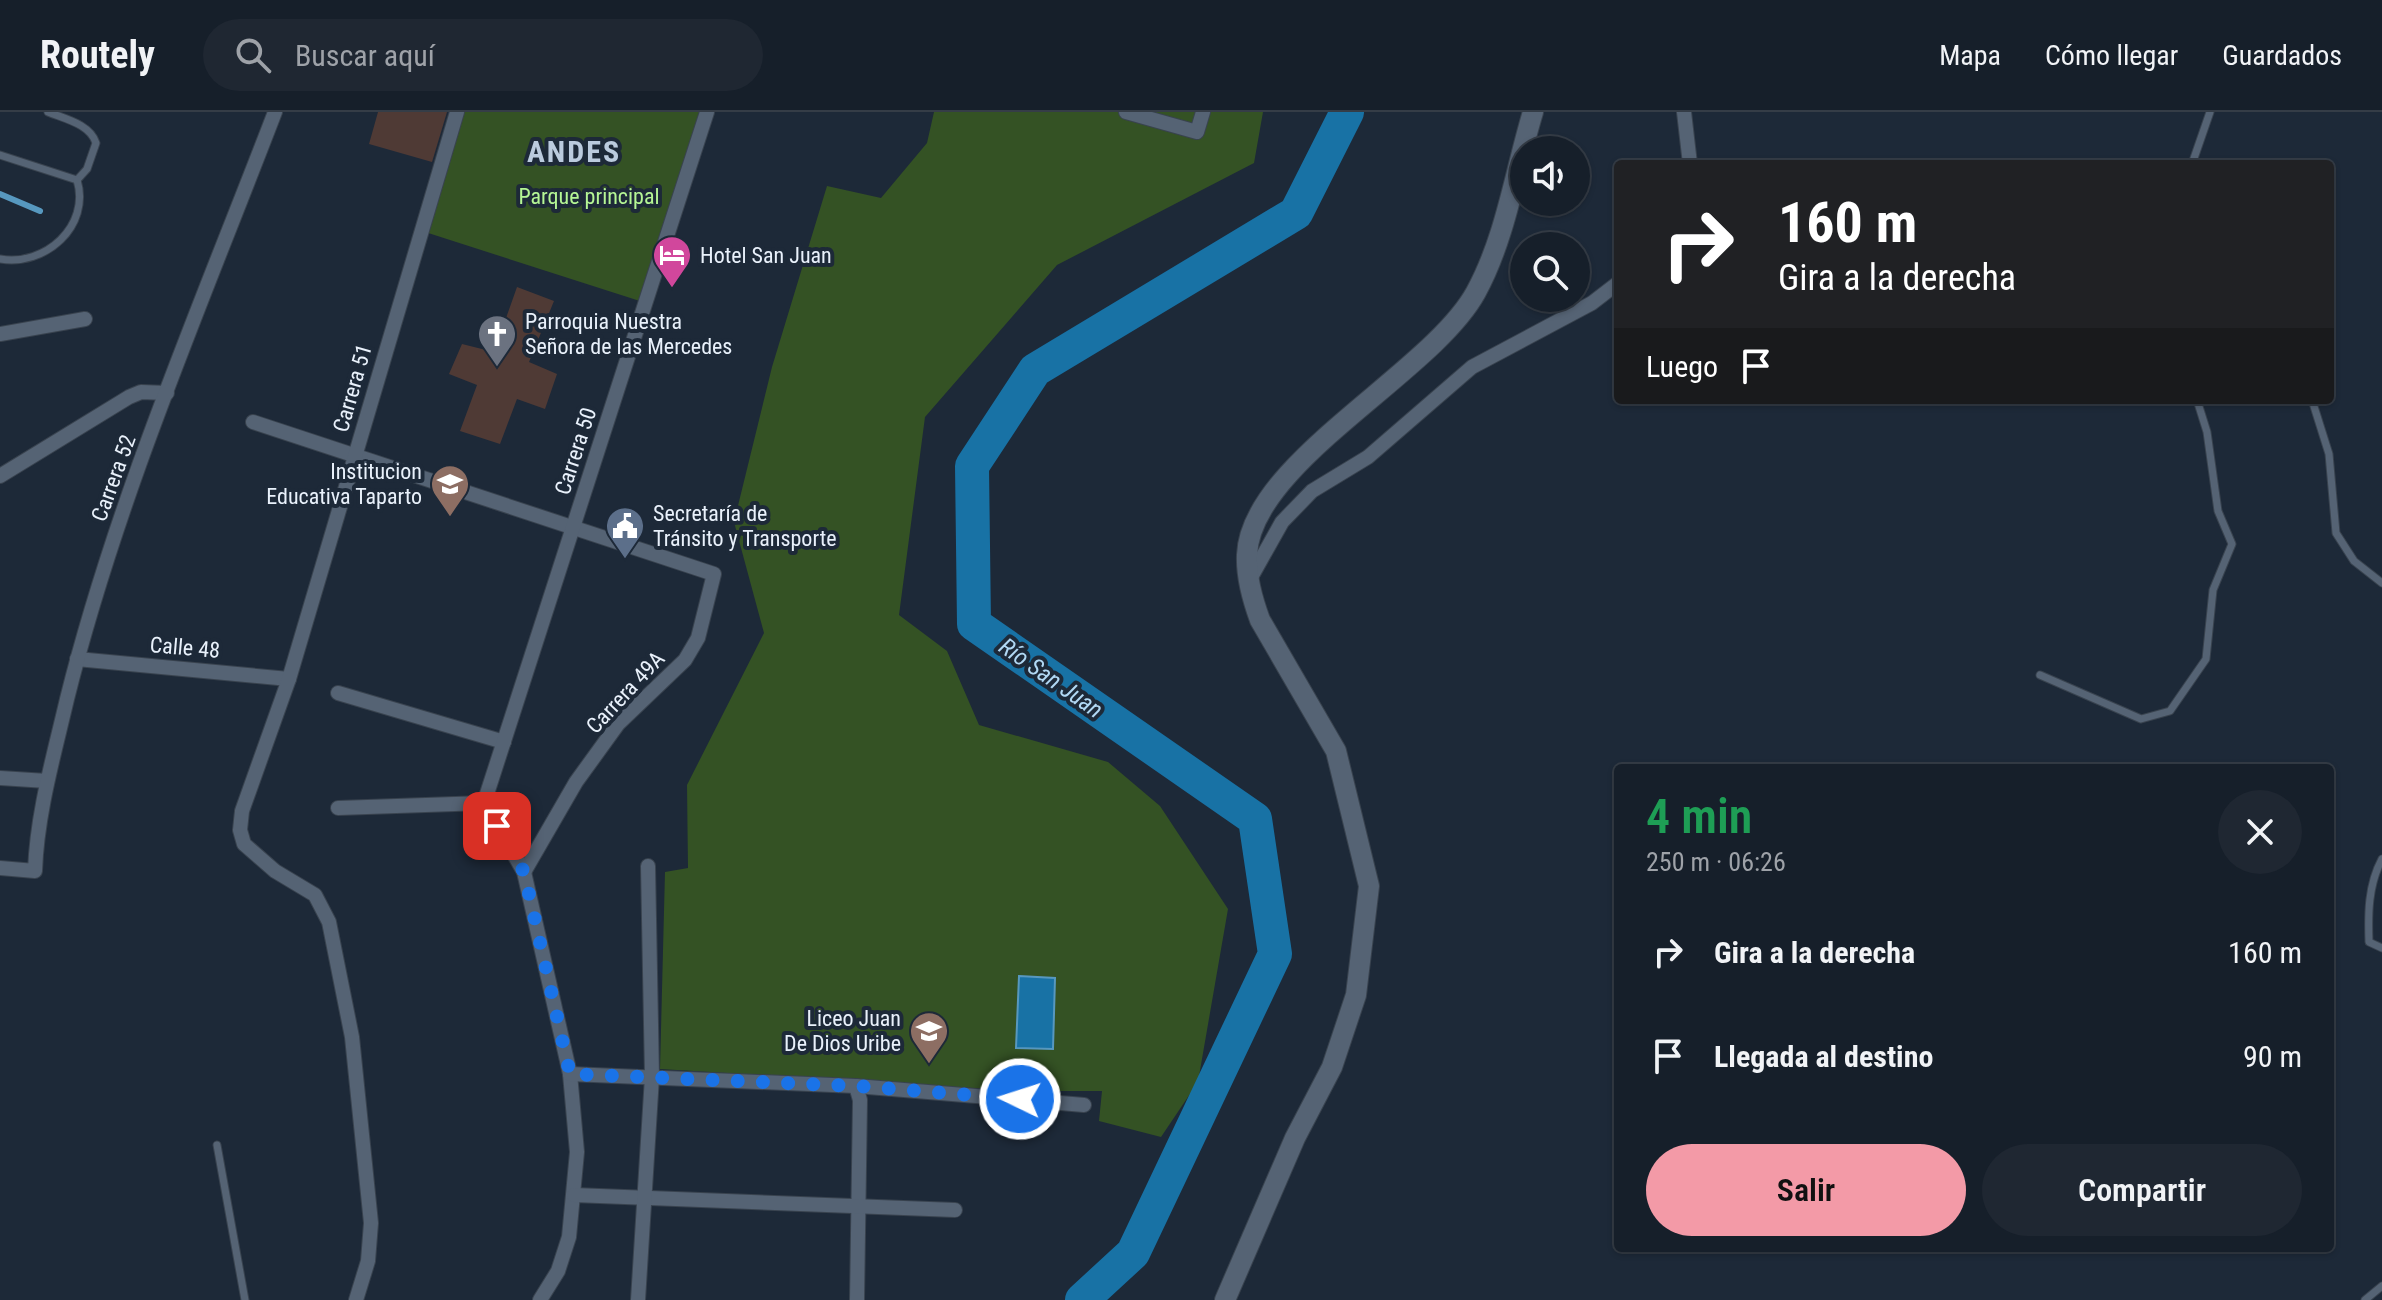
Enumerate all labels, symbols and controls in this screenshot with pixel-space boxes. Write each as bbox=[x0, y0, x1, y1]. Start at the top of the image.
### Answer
search box bbox=[203, 19, 763, 91]
text: Routely bbox=[40, 33, 155, 77]
icon: search bbox=[231, 33, 275, 77]
text: Buscar aquí bbox=[295, 38, 435, 73]
text: Mapa bbox=[1939, 39, 2001, 72]
text: Cómo llegar bbox=[2045, 39, 2178, 72]
text: Guardados bbox=[2222, 39, 2342, 72]
district label: ANDES bbox=[527, 134, 621, 169]
map controls bbox=[1510, 136, 1590, 312]
button: sound bbox=[1510, 136, 1590, 216]
park label: Parque principal bbox=[518, 184, 660, 209]
text: 160 m bbox=[1778, 190, 1917, 256]
icon: right bbox=[1646, 192, 1750, 296]
button: search bbox=[1510, 232, 1590, 312]
hotel icon: Hotel San Juan bbox=[651, 234, 693, 289]
place label: Hotel San Juan bbox=[700, 243, 832, 268]
text: Gira a la derecha bbox=[1778, 257, 2016, 299]
place label: Parroquia Nuestra Señora de las Mercedes bbox=[525, 309, 732, 359]
church icon: Parroquia Nuestra Señora de las Mercedes bbox=[476, 313, 518, 368]
street label: Carrera 51 bbox=[328, 341, 377, 435]
icon: arrive bbox=[1734, 344, 1778, 388]
text: Luego bbox=[1646, 349, 1718, 384]
street label: Carrera 50 bbox=[550, 404, 601, 498]
street label: Carrera 52 bbox=[86, 432, 141, 525]
place label: Institucion Educativa Taparto bbox=[266, 459, 422, 509]
school or university icon: Institucion Educativa Taparto bbox=[429, 463, 471, 518]
place label: Secretaría de Tránsito y Transporte bbox=[653, 501, 836, 551]
public building icon: Secretaría de Tránsito y Transporte bbox=[604, 505, 646, 560]
street label: Calle 48 bbox=[149, 632, 221, 663]
water label: Río San Juan bbox=[994, 632, 1108, 724]
street label: Carrera 49A bbox=[581, 646, 670, 738]
text: 4 min bbox=[1646, 788, 1752, 845]
button: close bbox=[2218, 790, 2302, 874]
pin bbox=[463, 792, 531, 860]
icon: arrive bbox=[475, 804, 519, 848]
text: 250 m · 06:26 bbox=[1646, 847, 1786, 877]
icon: right bbox=[1646, 930, 1690, 974]
text: Gira a la derecha bbox=[1714, 935, 1915, 970]
text: 160 m bbox=[2228, 935, 2302, 970]
place label: Liceo Juan De Dios Uribe bbox=[784, 1006, 901, 1056]
school or university icon: Liceo Juan De Dios Uribe bbox=[908, 1010, 950, 1065]
icon: arrive bbox=[1646, 1034, 1690, 1078]
text: Llegada al destino bbox=[1714, 1039, 1933, 1074]
text: 90 m bbox=[2243, 1039, 2302, 1074]
position arrow bbox=[978, 1057, 1062, 1141]
button: Salir bbox=[1646, 1144, 1966, 1236]
button: Compartir bbox=[1982, 1144, 2302, 1236]

